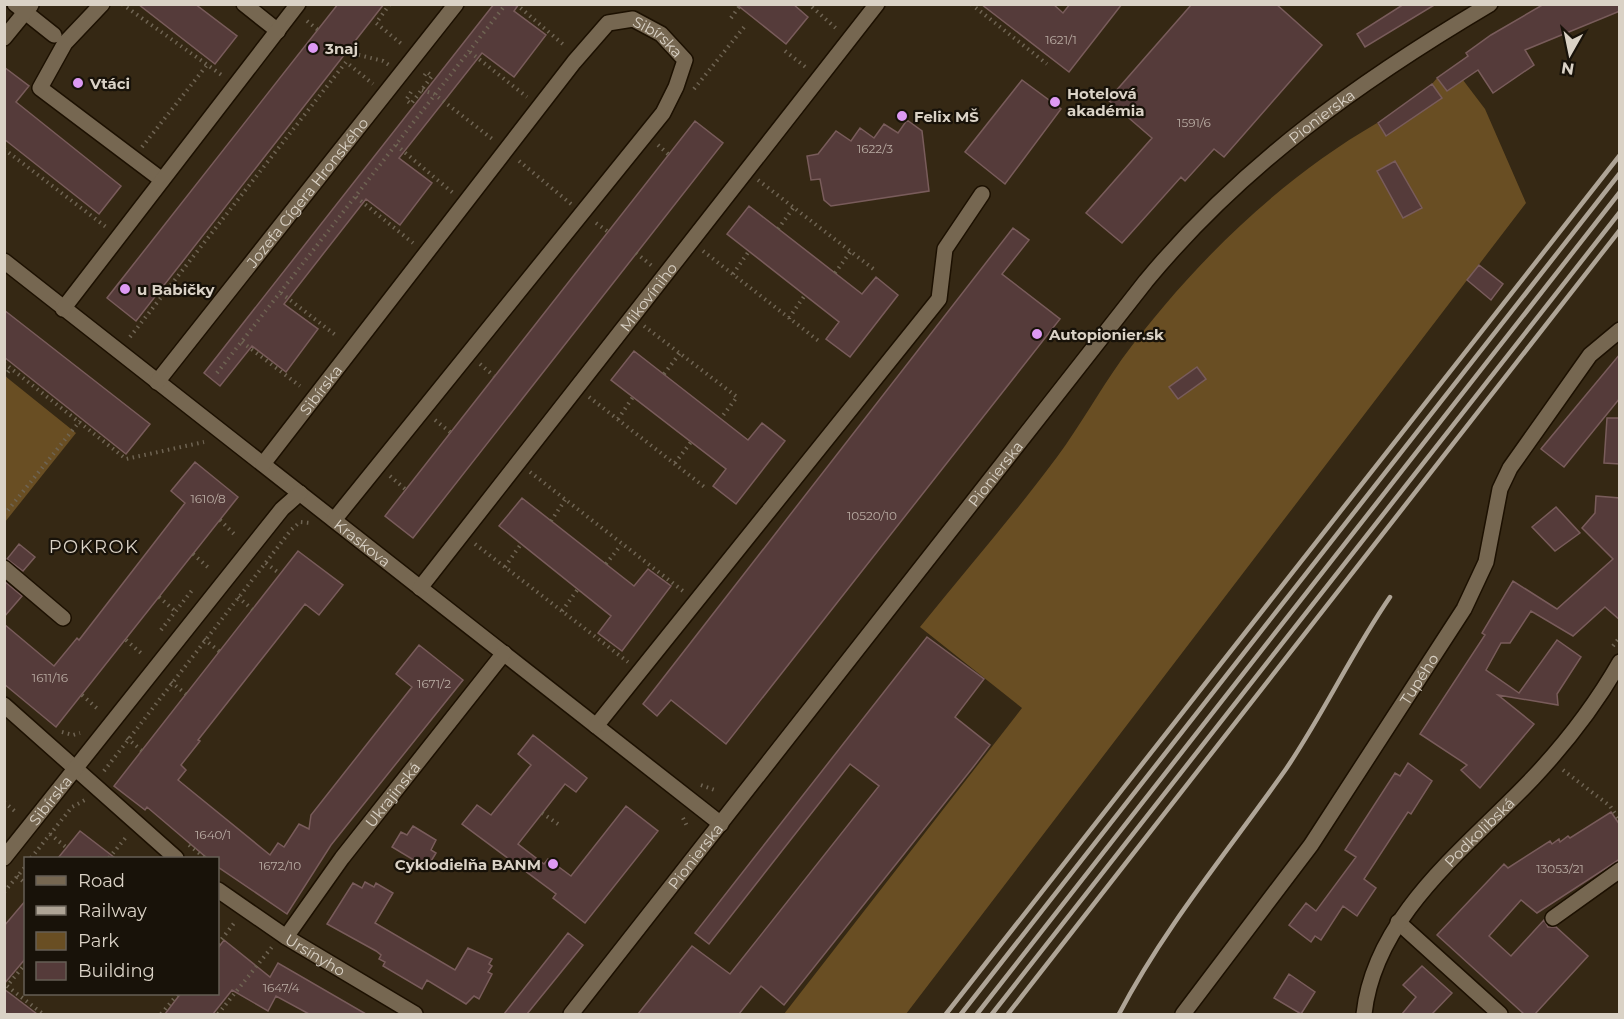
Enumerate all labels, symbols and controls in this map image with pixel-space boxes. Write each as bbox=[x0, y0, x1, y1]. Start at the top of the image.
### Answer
street label: Sibírska bbox=[630, 11, 687, 61]
north arrow bbox=[1540, 24, 1600, 84]
house number: 1621/1 bbox=[1045, 32, 1077, 47]
place label: 3naj bbox=[324, 39, 358, 58]
marker: 3naj bbox=[306, 41, 320, 55]
text: N bbox=[1560, 58, 1576, 79]
place label: Vtáci bbox=[89, 74, 130, 93]
marker: Vtáci bbox=[71, 76, 85, 90]
place label: Hotelová akadémia bbox=[1067, 84, 1145, 120]
street label: Pionierska bbox=[1284, 85, 1358, 147]
marker: Hotelová akadémia bbox=[1048, 95, 1062, 109]
place label: Felix MŠ bbox=[914, 107, 979, 126]
marker: Felix MŠ bbox=[895, 109, 909, 123]
street label: Jozefa Cígera Hronského bbox=[242, 114, 372, 272]
house number: 1591/6 bbox=[1177, 115, 1211, 130]
house number: 1622/3 bbox=[857, 141, 893, 156]
street label: Mikovíniho bbox=[615, 258, 681, 335]
place label: u Babičky bbox=[137, 280, 215, 299]
marker: u Babičky bbox=[118, 282, 132, 296]
place label: Autopionier.sk bbox=[1048, 325, 1164, 344]
marker: Autopionier.sk bbox=[1030, 327, 1044, 341]
street label: Sibírska bbox=[295, 361, 346, 419]
street label: Pionierska bbox=[963, 437, 1027, 510]
house number: 1610/8 bbox=[190, 491, 226, 506]
house number: 10520/10 bbox=[847, 508, 897, 523]
street label: Kraskova bbox=[331, 515, 395, 571]
district label: POKROK bbox=[49, 536, 139, 558]
street label: Tupého bbox=[1395, 650, 1442, 708]
house number: 1611/16 bbox=[32, 670, 68, 685]
house number: 1671/2 bbox=[417, 676, 451, 691]
street label: Ukrajinská bbox=[361, 758, 424, 831]
street label: Sibírska bbox=[24, 771, 76, 829]
street label: Podkolibská bbox=[1440, 793, 1518, 871]
street label: Pionierska bbox=[663, 819, 727, 893]
house number: 1640/1 bbox=[195, 827, 231, 842]
place label: Cyklodielňa BANM bbox=[395, 855, 541, 874]
legend bbox=[24, 857, 219, 995]
marker: Cyklodielňa BANM bbox=[546, 857, 560, 871]
house number: 1672/10 bbox=[259, 858, 301, 873]
house number: 13053/21 bbox=[1536, 861, 1584, 876]
text: Road bbox=[78, 870, 125, 892]
text: Railway bbox=[78, 900, 147, 922]
street label: Ursínyho bbox=[282, 929, 349, 980]
text: Park bbox=[78, 930, 119, 952]
text: Building bbox=[78, 960, 155, 982]
house number: 1647/4 bbox=[263, 980, 299, 995]

